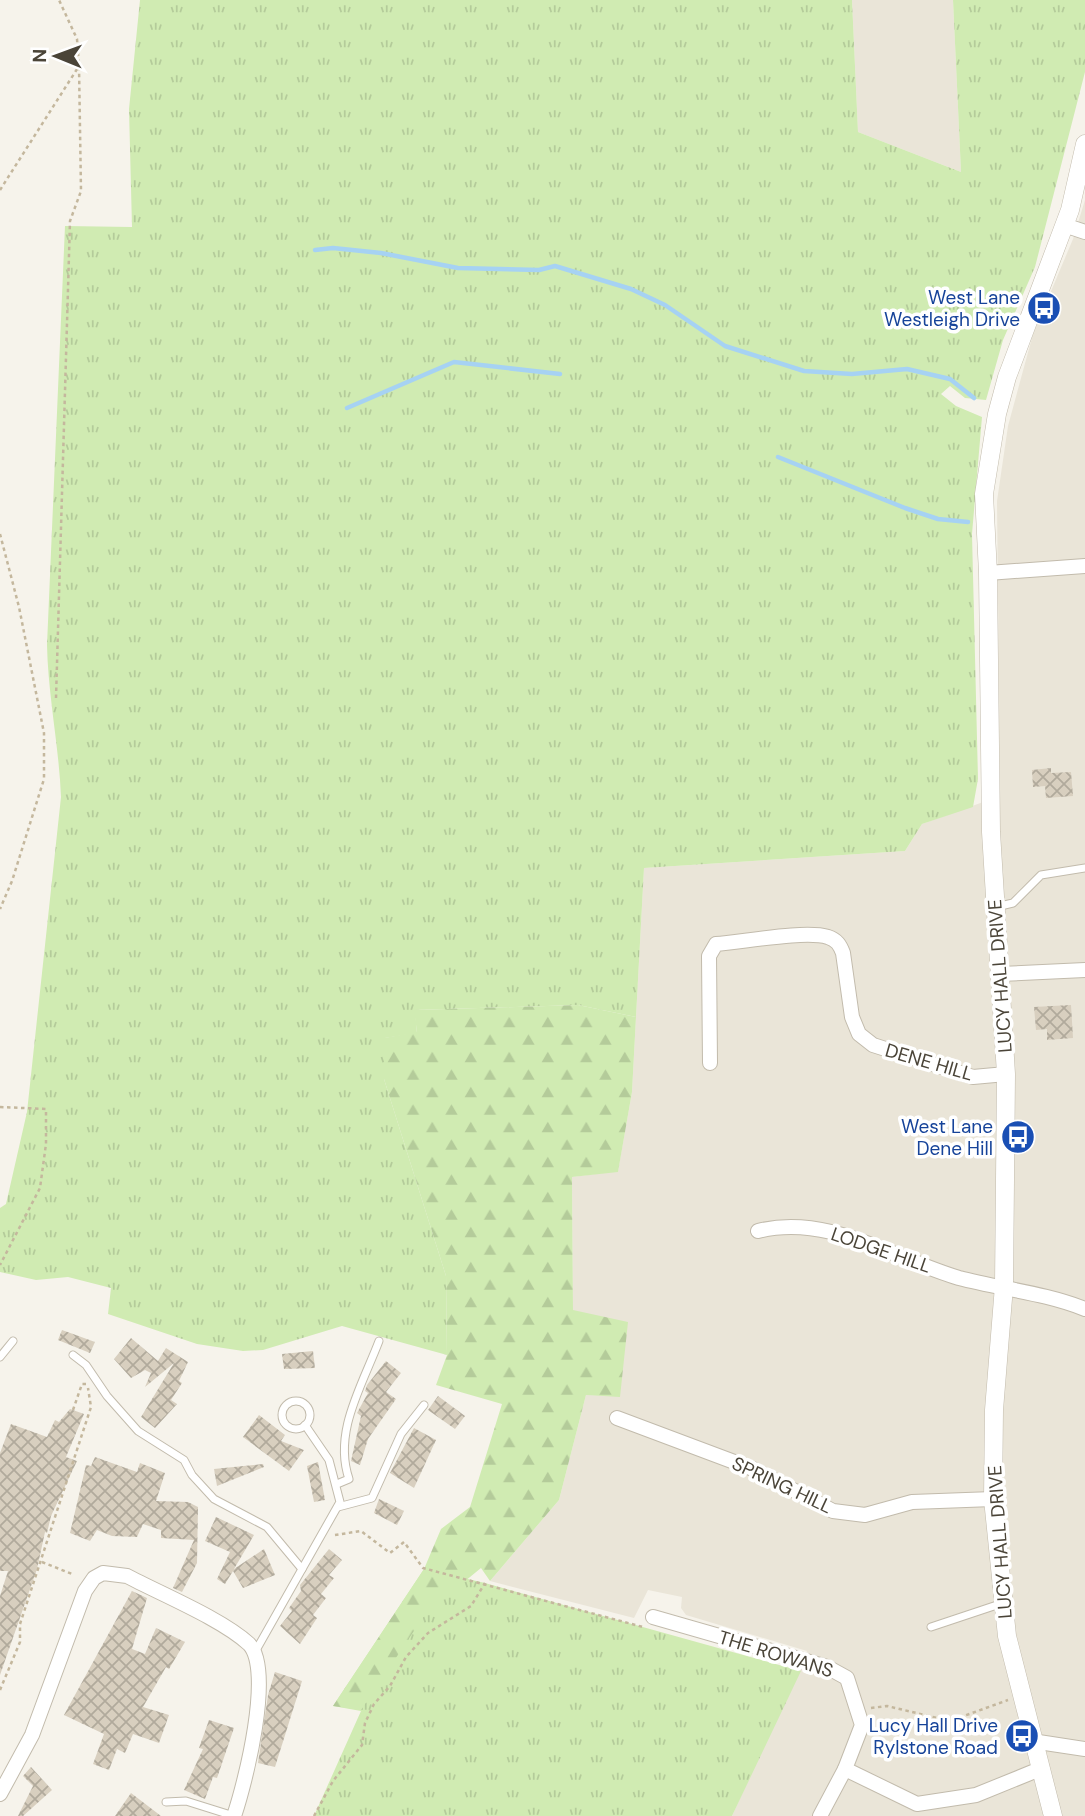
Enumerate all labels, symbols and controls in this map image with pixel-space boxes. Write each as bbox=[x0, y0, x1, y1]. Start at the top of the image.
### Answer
north arrow bbox=[21, 21, 91, 91]
text: N bbox=[27, 49, 52, 63]
place label: West Lane Westleigh Drive bbox=[884, 285, 1020, 332]
bus stop icon: West Lane Westleigh Drive bbox=[1025, 289, 1063, 327]
street label: LUCY HALL DRIVE bbox=[982, 898, 1018, 1054]
street label: DENE HILL bbox=[882, 1038, 976, 1086]
place label: West Lane Dene Hill bbox=[901, 1114, 993, 1161]
bus stop icon: West Lane Dene Hill bbox=[999, 1118, 1037, 1156]
street label: LODGE HILL bbox=[828, 1221, 934, 1279]
street label: SPRING HILL bbox=[728, 1451, 836, 1519]
street label: LUCY HALL DRIVE bbox=[982, 1464, 1018, 1620]
street label: THE ROWANS bbox=[716, 1625, 836, 1683]
place label: Lucy Hall Drive Rylstone Road bbox=[869, 1713, 998, 1760]
bus stop icon: Lucy Hall Drive Rylstone Road bbox=[1003, 1717, 1041, 1755]

